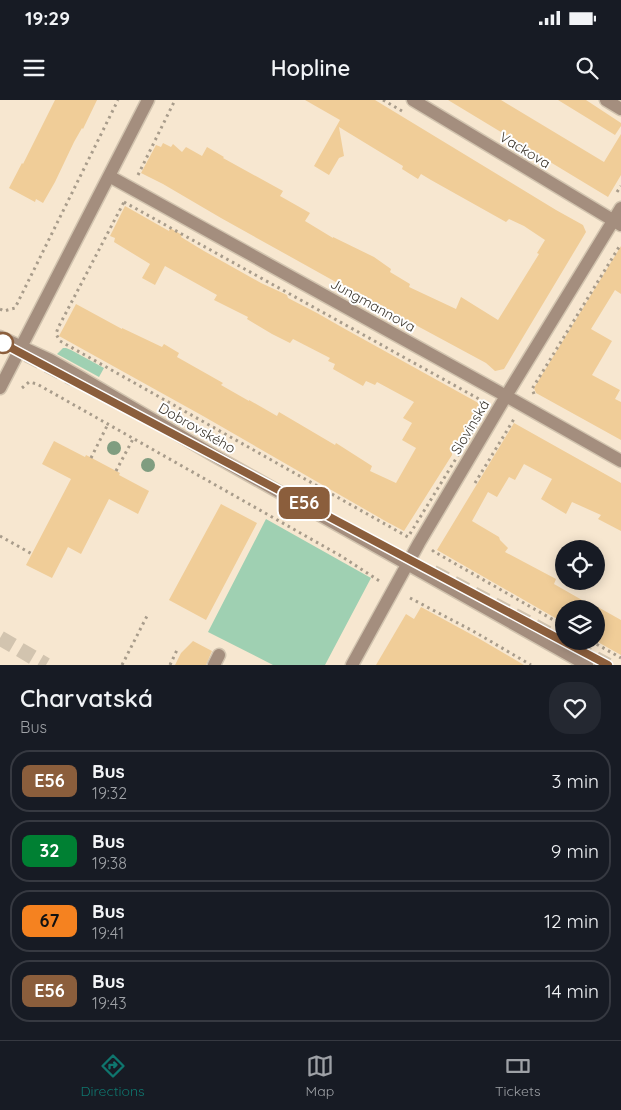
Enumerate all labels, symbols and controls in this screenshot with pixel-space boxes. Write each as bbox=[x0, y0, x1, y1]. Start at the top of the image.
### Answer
text: 19:29 bbox=[25, 6, 70, 30]
icon: menu bbox=[20, 54, 48, 82]
text: Hopline bbox=[271, 54, 350, 82]
icon: search bbox=[573, 54, 601, 82]
street label: Vackova bbox=[496, 128, 554, 172]
street label: Jungmannova bbox=[327, 274, 419, 336]
unlabelled marker bbox=[0, 332, 14, 354]
street label: Slovinská bbox=[447, 397, 493, 457]
street label: Dobrovského bbox=[155, 399, 239, 457]
line badge: E56 bbox=[275, 487, 333, 519]
text: E56 bbox=[289, 491, 319, 514]
map controls bbox=[555, 540, 605, 650]
button: locate bbox=[555, 540, 605, 590]
button: layers bbox=[555, 600, 605, 650]
button: heart bbox=[549, 682, 601, 734]
text: Charvatská bbox=[20, 683, 153, 713]
text: Bus bbox=[20, 717, 47, 737]
text: Bus bbox=[92, 759, 125, 783]
text: E56 bbox=[34, 769, 65, 792]
text: 3 min bbox=[551, 769, 599, 793]
text: 19:32 bbox=[92, 783, 127, 803]
text: Bus bbox=[92, 829, 125, 853]
text: 32 bbox=[40, 839, 59, 862]
text: 9 min bbox=[551, 839, 599, 863]
text: 19:38 bbox=[92, 853, 127, 873]
text: Bus bbox=[92, 899, 125, 923]
text: 67 bbox=[40, 909, 59, 932]
text: 12 min bbox=[544, 909, 599, 933]
text: 19:41 bbox=[92, 923, 124, 943]
text: Bus bbox=[92, 969, 125, 993]
text: E56 bbox=[34, 979, 65, 1002]
text: 14 min bbox=[545, 979, 599, 1003]
text: 19:43 bbox=[92, 993, 127, 1013]
tab: Directions bbox=[80, 1052, 145, 1100]
tab: Map bbox=[306, 1052, 334, 1100]
tab: Tickets bbox=[495, 1052, 540, 1100]

